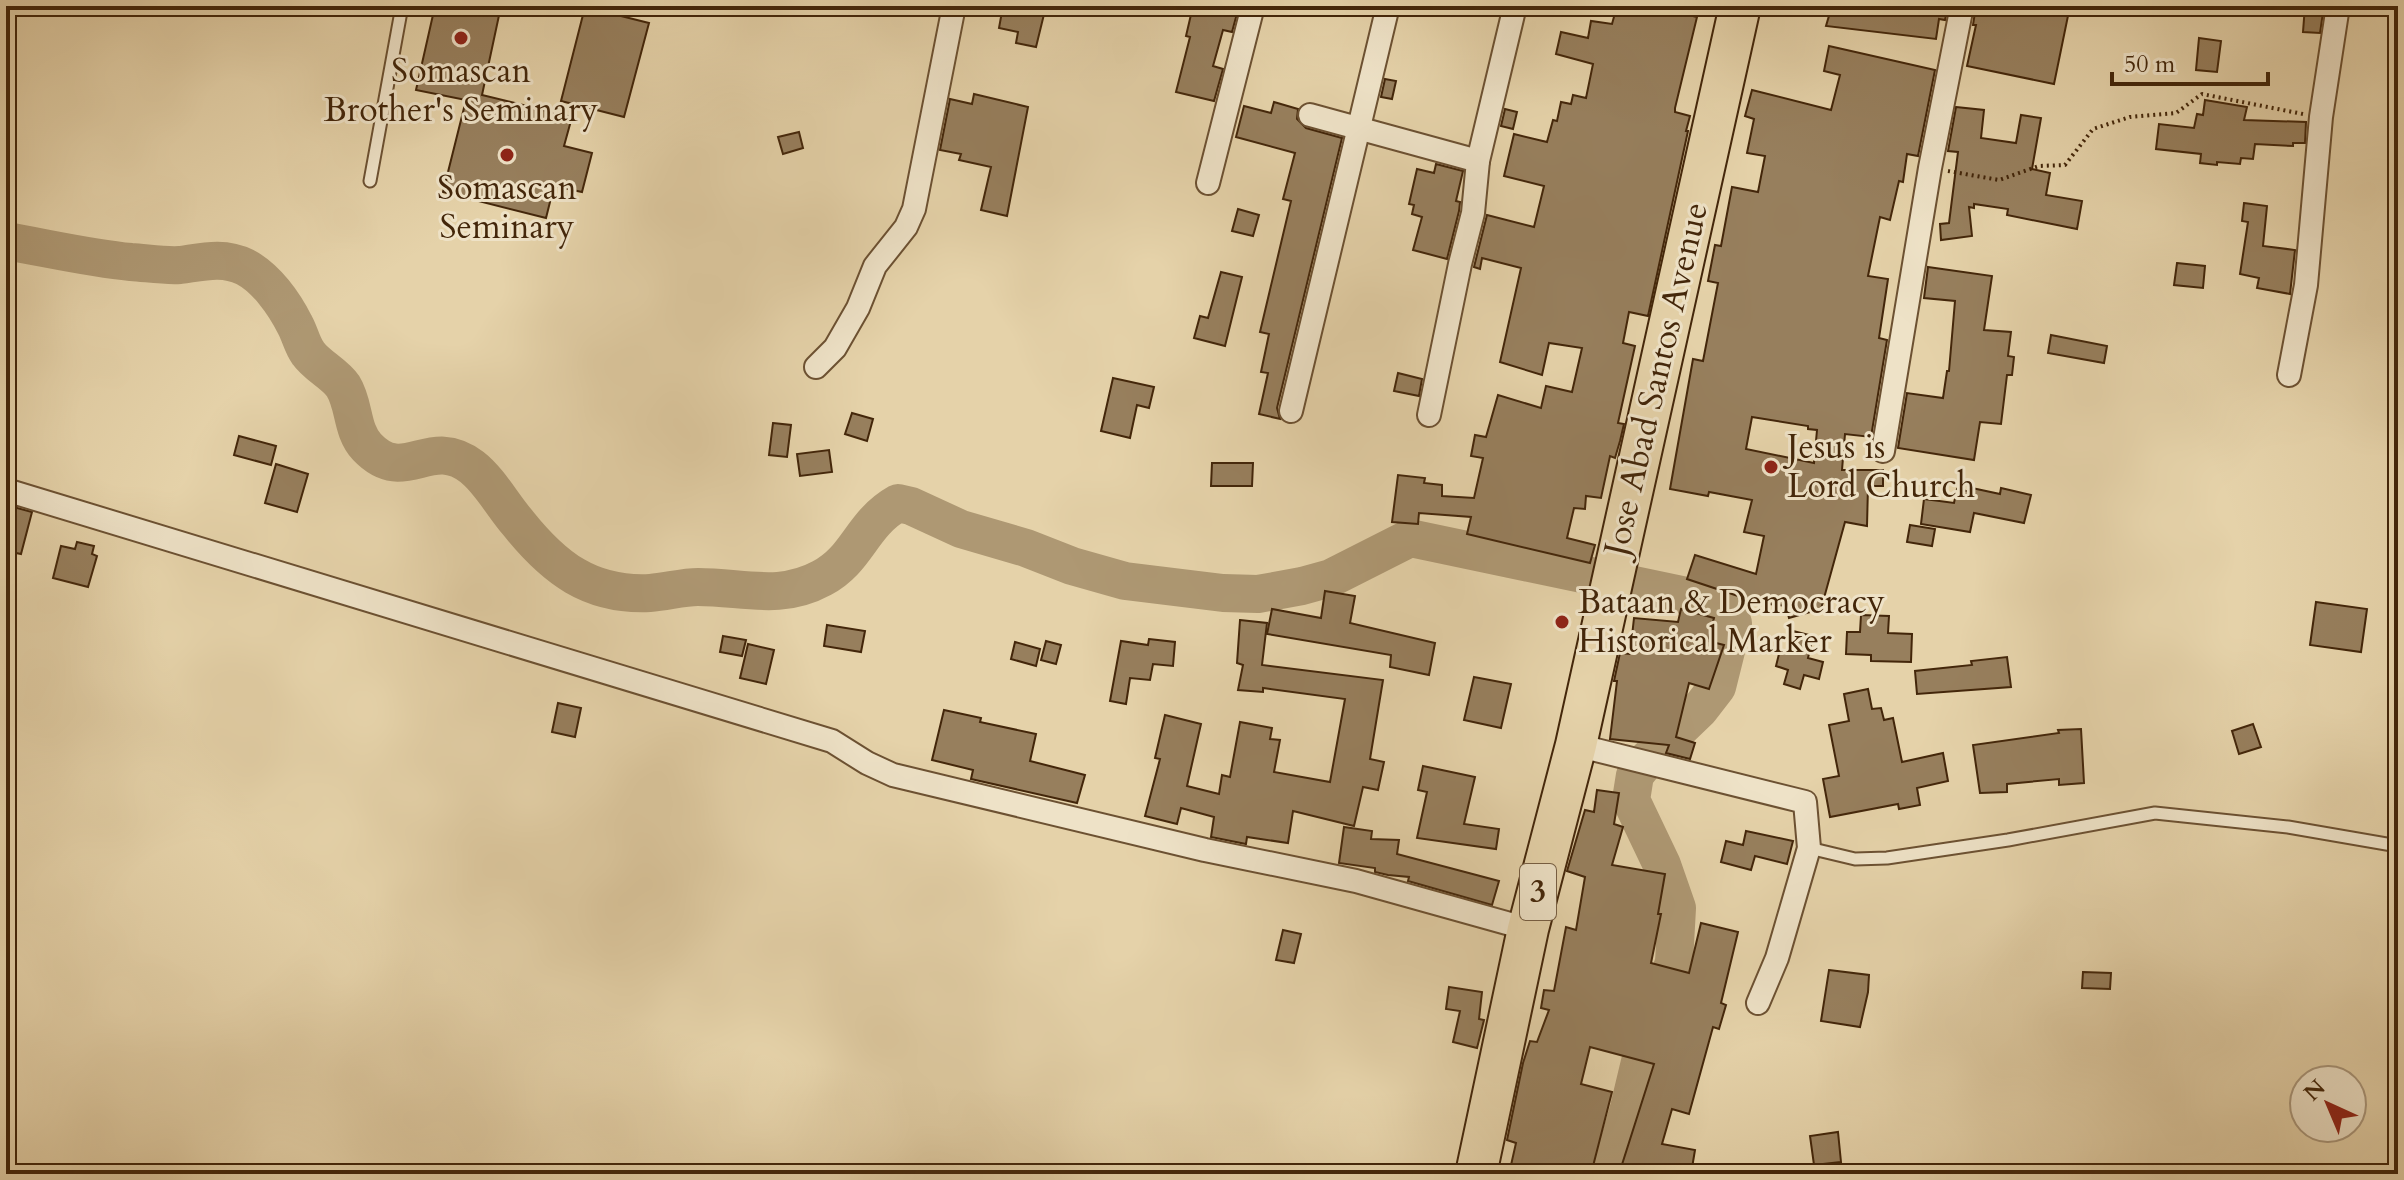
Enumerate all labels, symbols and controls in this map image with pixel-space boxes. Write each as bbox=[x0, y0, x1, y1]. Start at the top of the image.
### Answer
marker: Somascan Brother's Seminary bbox=[452, 29, 470, 47]
scale bar bbox=[2112, 36, 2268, 86]
place label: Somascan Brother's Seminary bbox=[324, 48, 598, 133]
text: 50 m bbox=[2124, 48, 2176, 81]
marker: Somascan Seminary bbox=[498, 146, 516, 164]
place label: Somascan Seminary bbox=[437, 165, 577, 250]
street label: Jose Abad Santos Avenue bbox=[1592, 198, 1719, 565]
place label: Jesus is Lord Church bbox=[1782, 424, 1976, 509]
marker: Jesus is Lord Church bbox=[1762, 458, 1780, 476]
place label: Bataan & Democracy Historical Marker bbox=[1578, 579, 1885, 664]
marker: Bataan & Democracy Historical Marker bbox=[1553, 613, 1571, 631]
road number: 3 bbox=[1520, 864, 1556, 920]
north arrow bbox=[2288, 1064, 2368, 1144]
text: N bbox=[2298, 1073, 2332, 1108]

